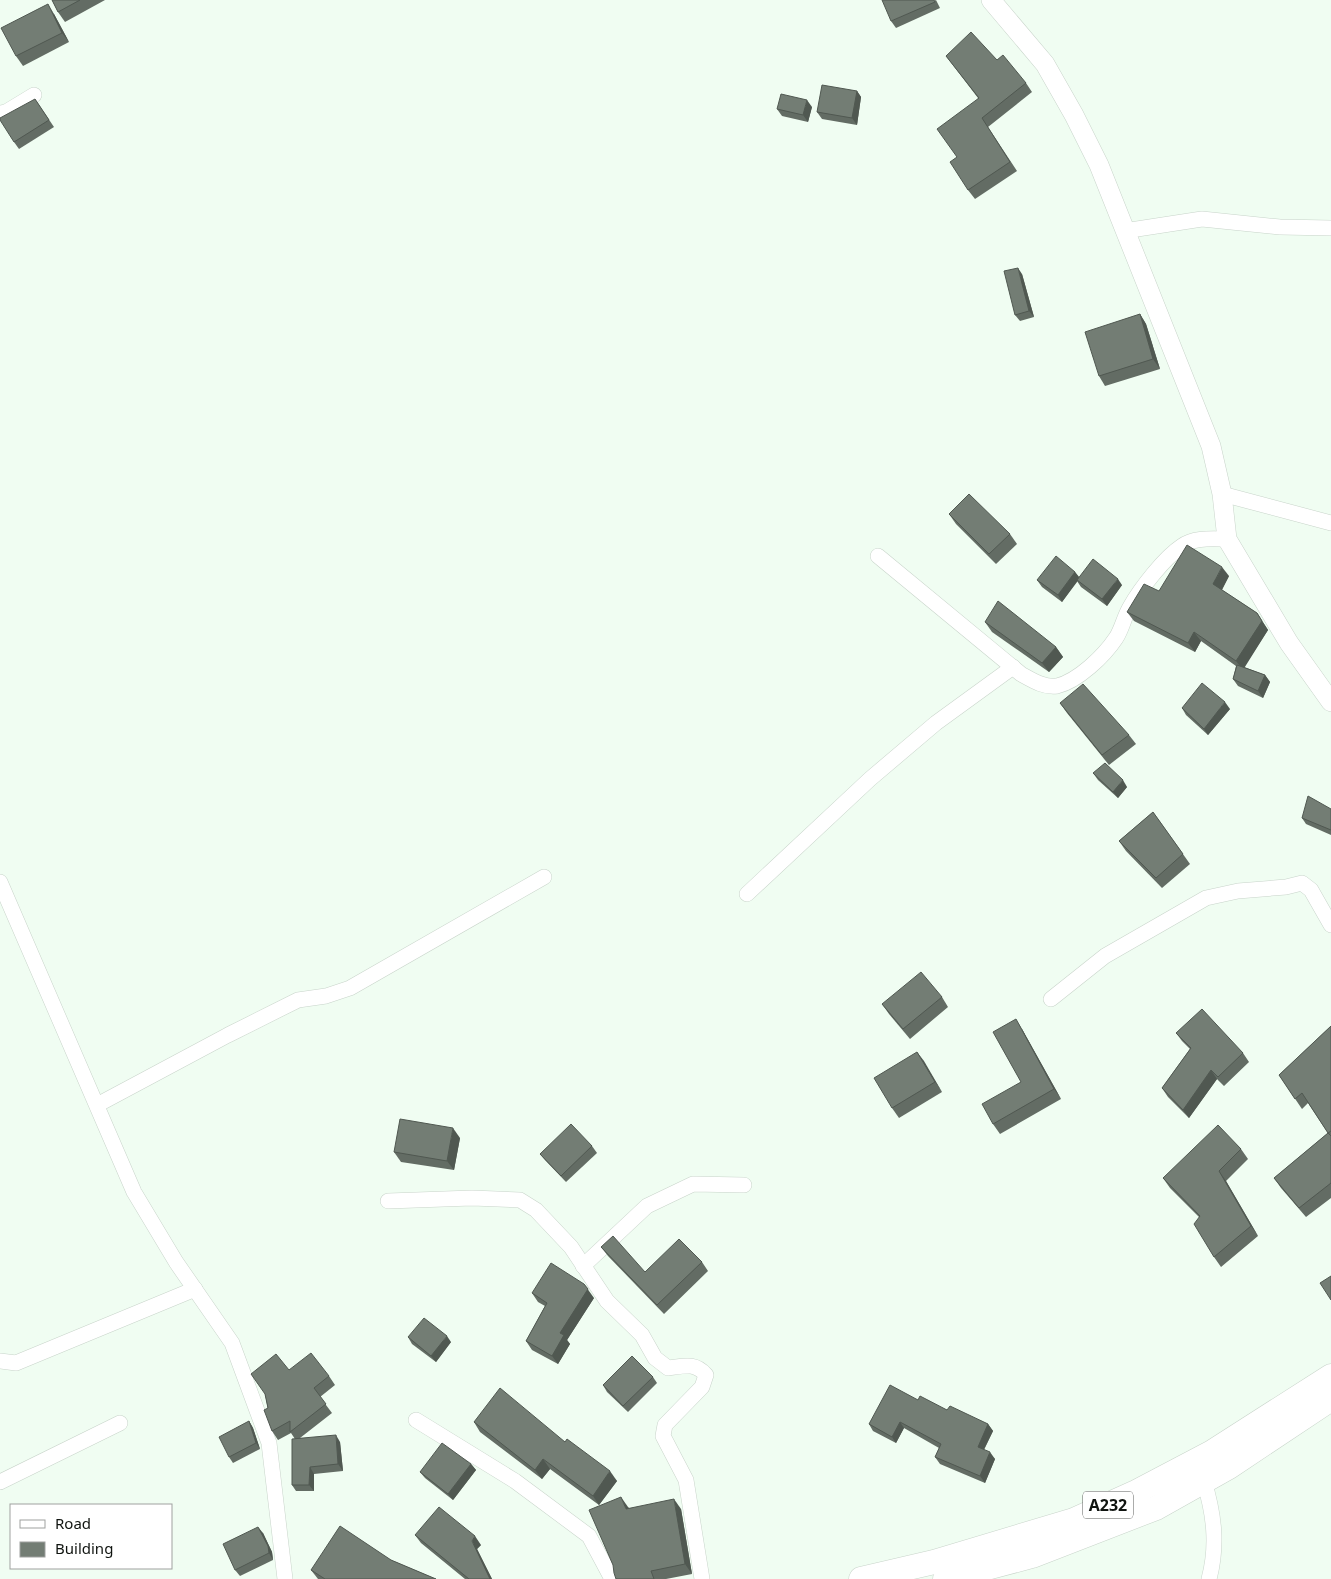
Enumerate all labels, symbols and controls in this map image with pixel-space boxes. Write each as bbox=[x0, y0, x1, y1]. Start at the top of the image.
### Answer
road number: A232 bbox=[1083, 1492, 1133, 1518]
legend bbox=[10, 1504, 172, 1569]
text: Road bbox=[55, 1513, 91, 1533]
text: Building bbox=[55, 1538, 113, 1558]

